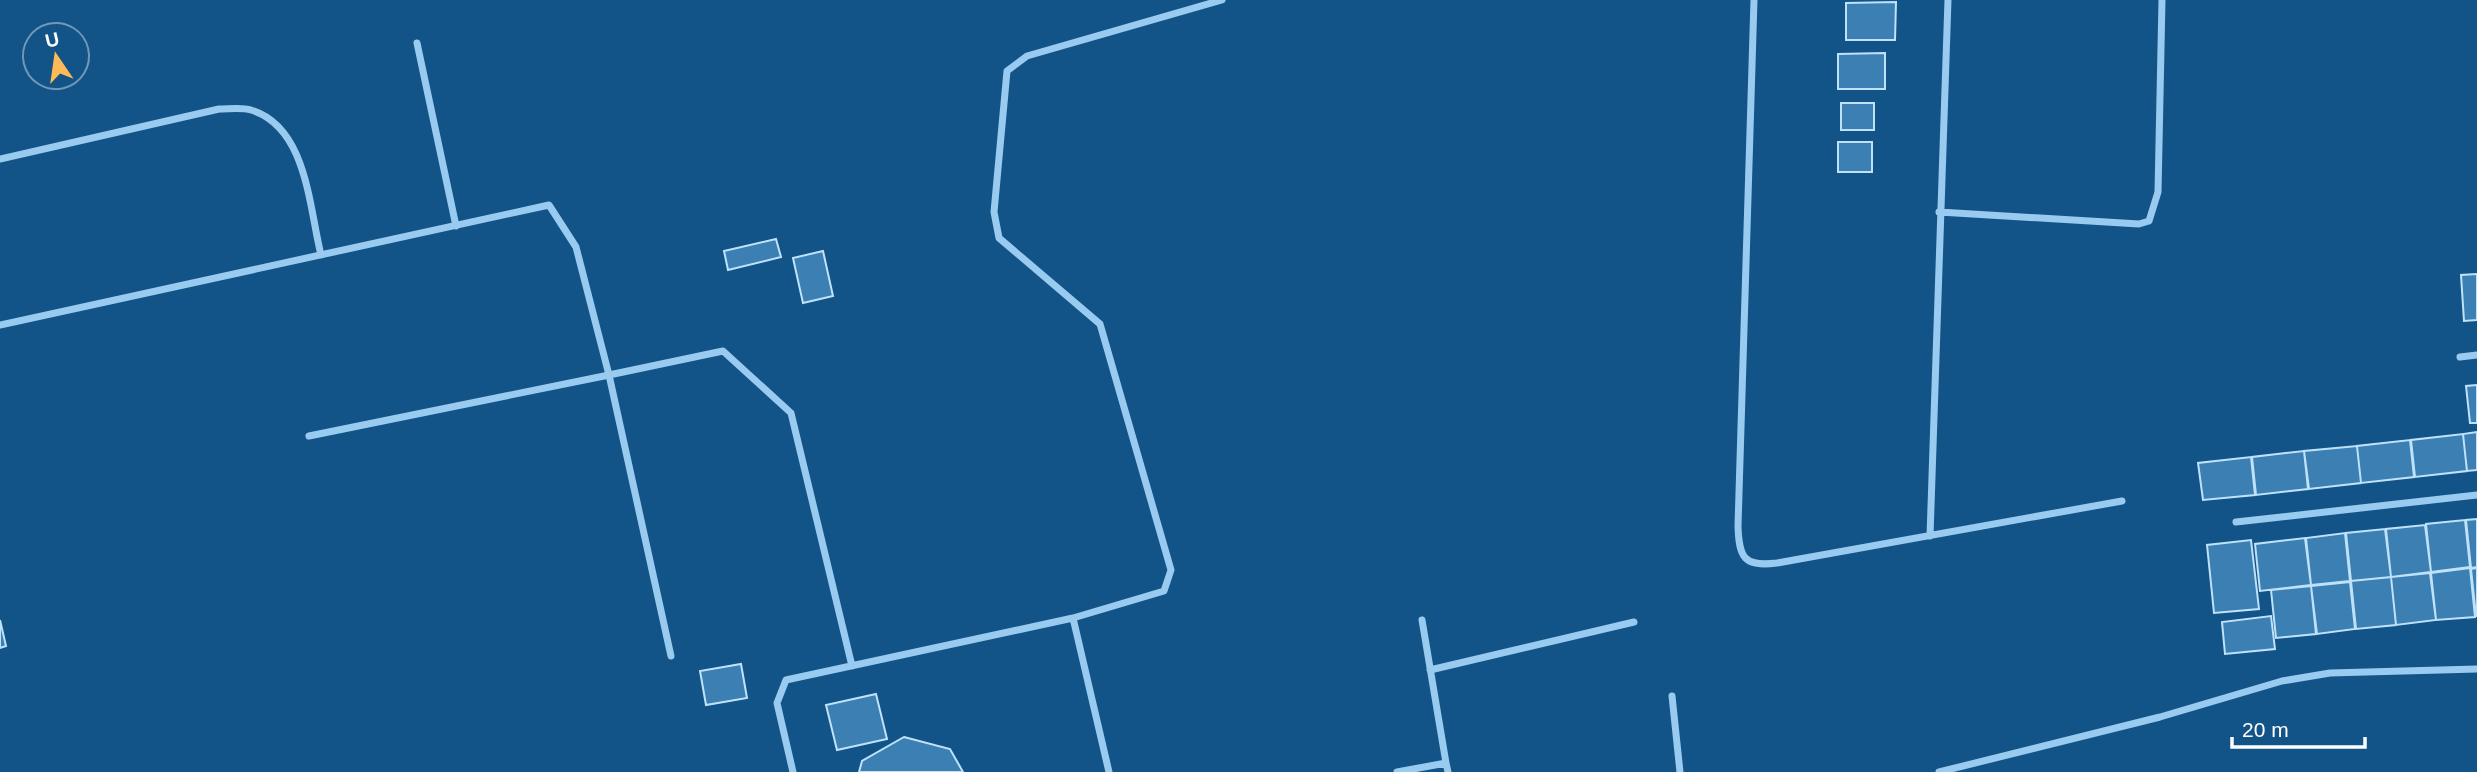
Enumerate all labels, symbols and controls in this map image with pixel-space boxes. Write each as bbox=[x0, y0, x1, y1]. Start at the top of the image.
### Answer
north arrow bbox=[21, 21, 91, 91]
text: U bbox=[43, 28, 61, 52]
scale bar bbox=[2232, 706, 2365, 750]
text: 20 m bbox=[2242, 718, 2289, 741]

